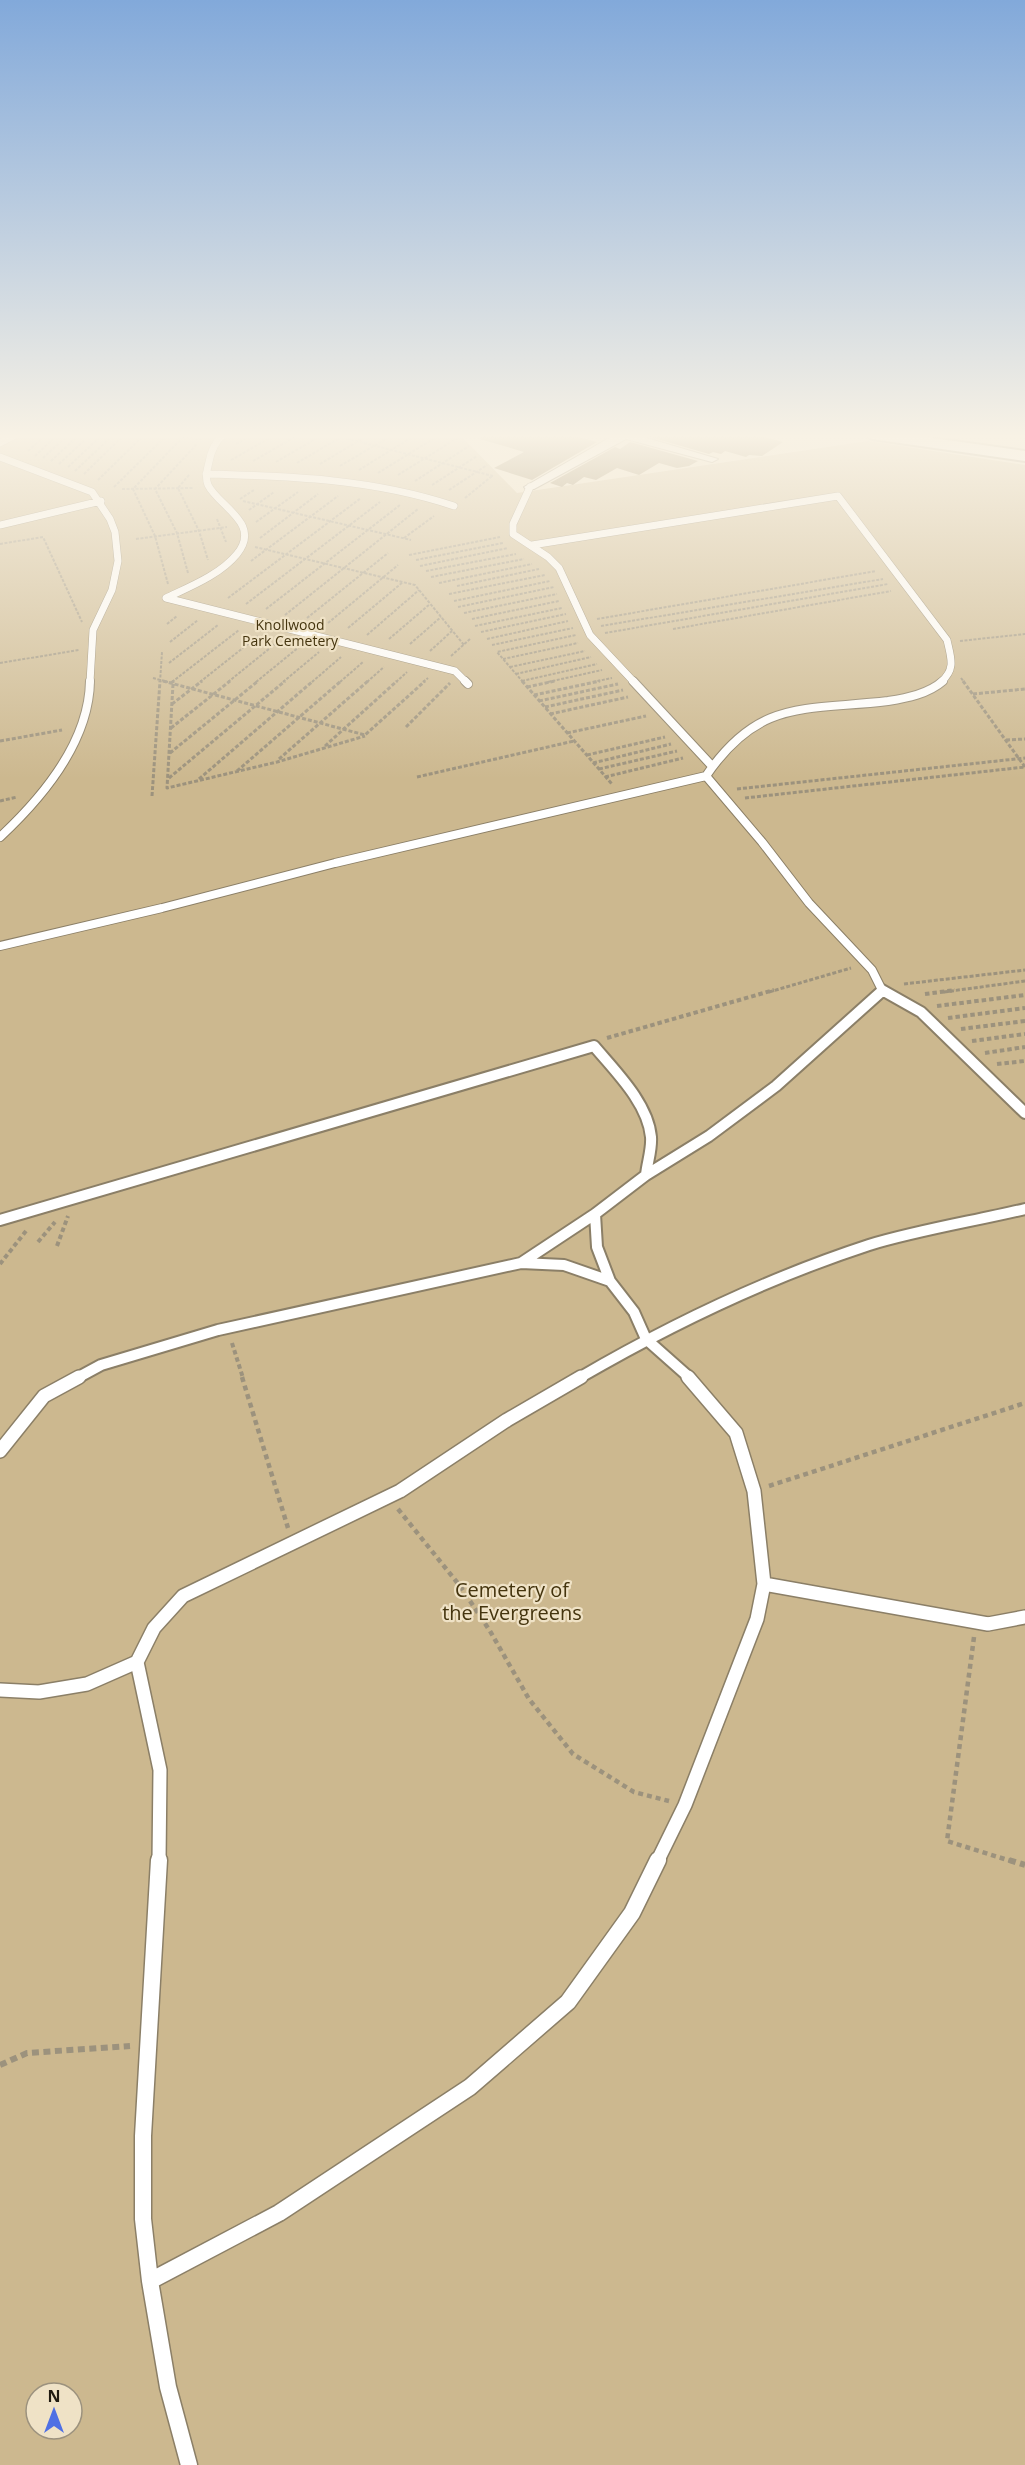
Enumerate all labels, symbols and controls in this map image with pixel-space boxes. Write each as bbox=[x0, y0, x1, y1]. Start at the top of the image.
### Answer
park label: Knollwood Park Cemetery bbox=[242, 615, 339, 650]
park label: Cemetery of the Evergreens bbox=[442, 1576, 582, 1626]
north arrow bbox=[24, 2381, 84, 2441]
text: N bbox=[47, 2385, 61, 2407]

